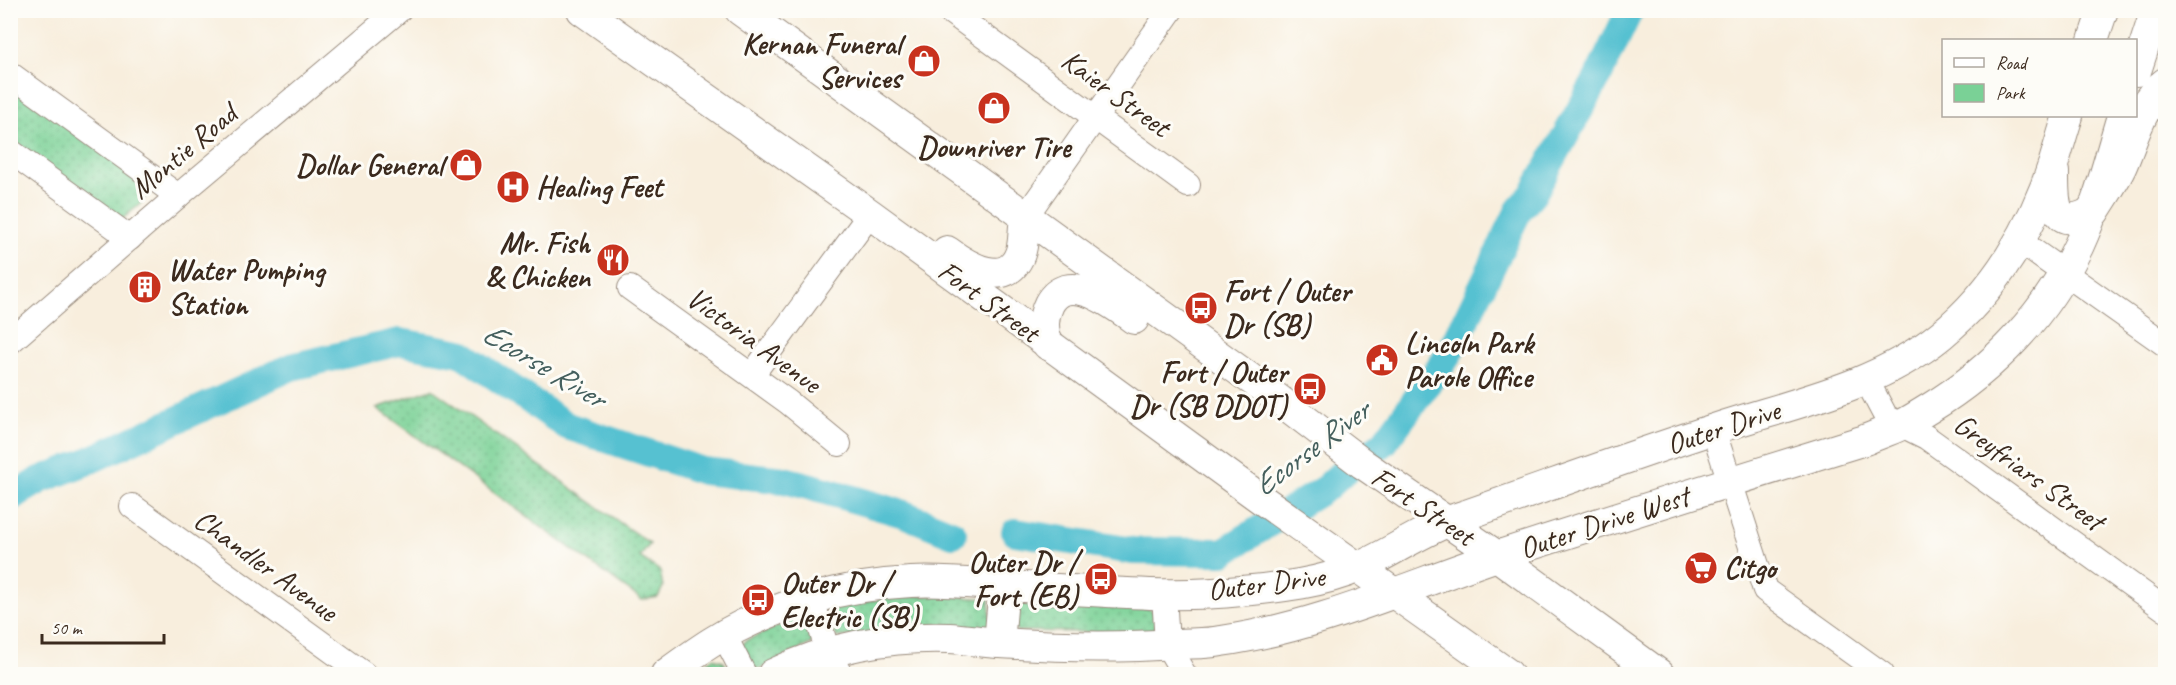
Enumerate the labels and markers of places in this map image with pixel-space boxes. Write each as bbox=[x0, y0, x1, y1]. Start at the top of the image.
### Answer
place label: Kernan Funeral Services bbox=[742, 25, 907, 97]
shop icon: Kernan Funeral Services bbox=[906, 43, 942, 79]
shop icon: Downriver Tire bbox=[976, 90, 1012, 126]
place label: Downriver Tire bbox=[918, 128, 1072, 166]
place label: Dollar General bbox=[296, 146, 449, 184]
shop icon: Dollar General bbox=[448, 147, 484, 183]
place label: Healing Feet bbox=[536, 168, 665, 206]
hospital icon: Healing Feet bbox=[495, 169, 531, 205]
place label: Mr. Fish & Chicken bbox=[486, 224, 591, 296]
restaurant icon: Mr. Fish & Chicken bbox=[595, 242, 631, 278]
place label: Water Pumping Station bbox=[168, 251, 326, 323]
building icon: Water Pumping Station bbox=[127, 269, 163, 305]
place label: Fort / Outer Dr (SB) bbox=[1224, 272, 1354, 344]
bus stop icon: Fort / Outer Dr (SB) bbox=[1183, 290, 1219, 326]
place label: Lincoln Park Parole Office bbox=[1405, 324, 1536, 396]
public building icon: Lincoln Park Parole Office bbox=[1364, 342, 1400, 378]
place label: Fort / Outer Dr (SB DDOT) bbox=[1130, 353, 1290, 425]
bus stop icon: Fort / Outer Dr (SB DDOT) bbox=[1292, 371, 1328, 407]
place label: Outer Dr / Fort (EB) bbox=[968, 543, 1084, 615]
place label: Citgo bbox=[1724, 549, 1779, 587]
supermarket icon: Citgo bbox=[1683, 550, 1719, 586]
bus stop icon: Outer Dr / Fort (EB) bbox=[1083, 561, 1119, 597]
place label: Outer Dr / Electric (SB) bbox=[781, 564, 920, 636]
bus stop icon: Outer Dr / Electric (SB) bbox=[740, 582, 776, 618]

